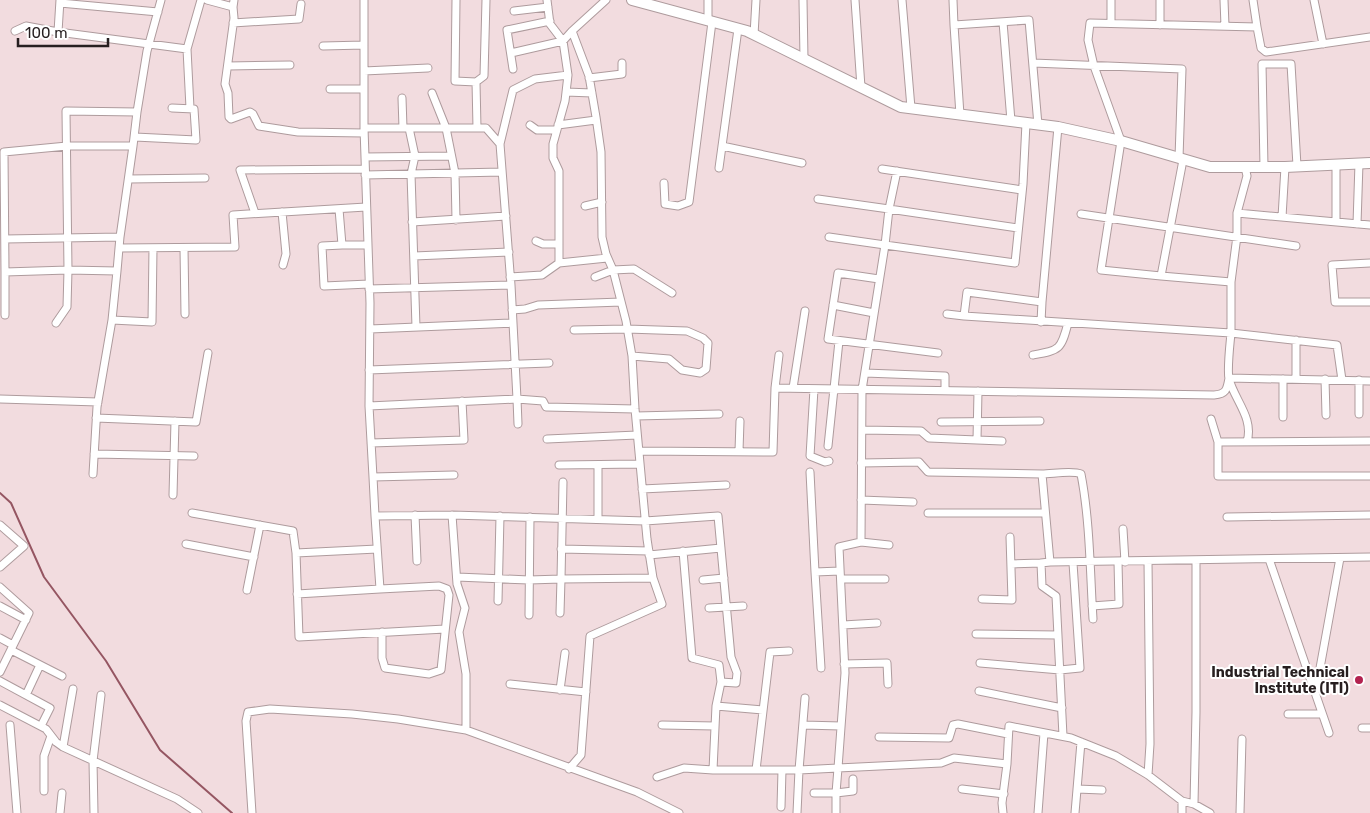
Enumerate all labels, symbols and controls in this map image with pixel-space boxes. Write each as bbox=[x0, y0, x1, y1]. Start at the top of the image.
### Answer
scale bar bbox=[18, 15, 108, 47]
text: 100 m bbox=[25, 24, 67, 42]
place label: Industrial Technical Institute (ITI) bbox=[1211, 664, 1349, 697]
marker: Industrial Technical Institute (ITI) bbox=[1353, 674, 1365, 686]

